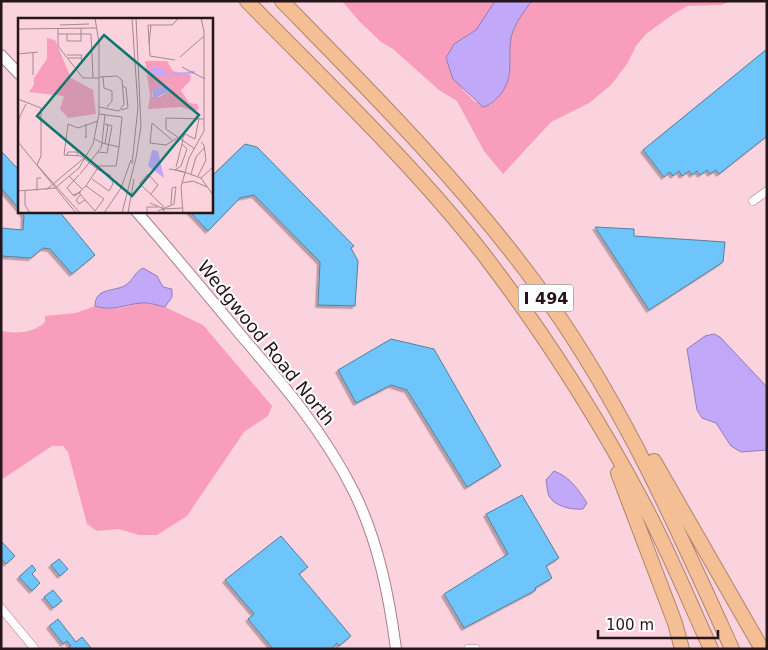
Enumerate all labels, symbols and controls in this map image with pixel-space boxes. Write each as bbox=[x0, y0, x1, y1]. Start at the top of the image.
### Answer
inset map bbox=[18, 18, 212, 212]
street label: Wedgwood Road North bbox=[193, 256, 339, 429]
road number: I 494 bbox=[518, 284, 574, 312]
scale bar bbox=[598, 608, 718, 640]
text: 100 m bbox=[606, 616, 654, 634]

